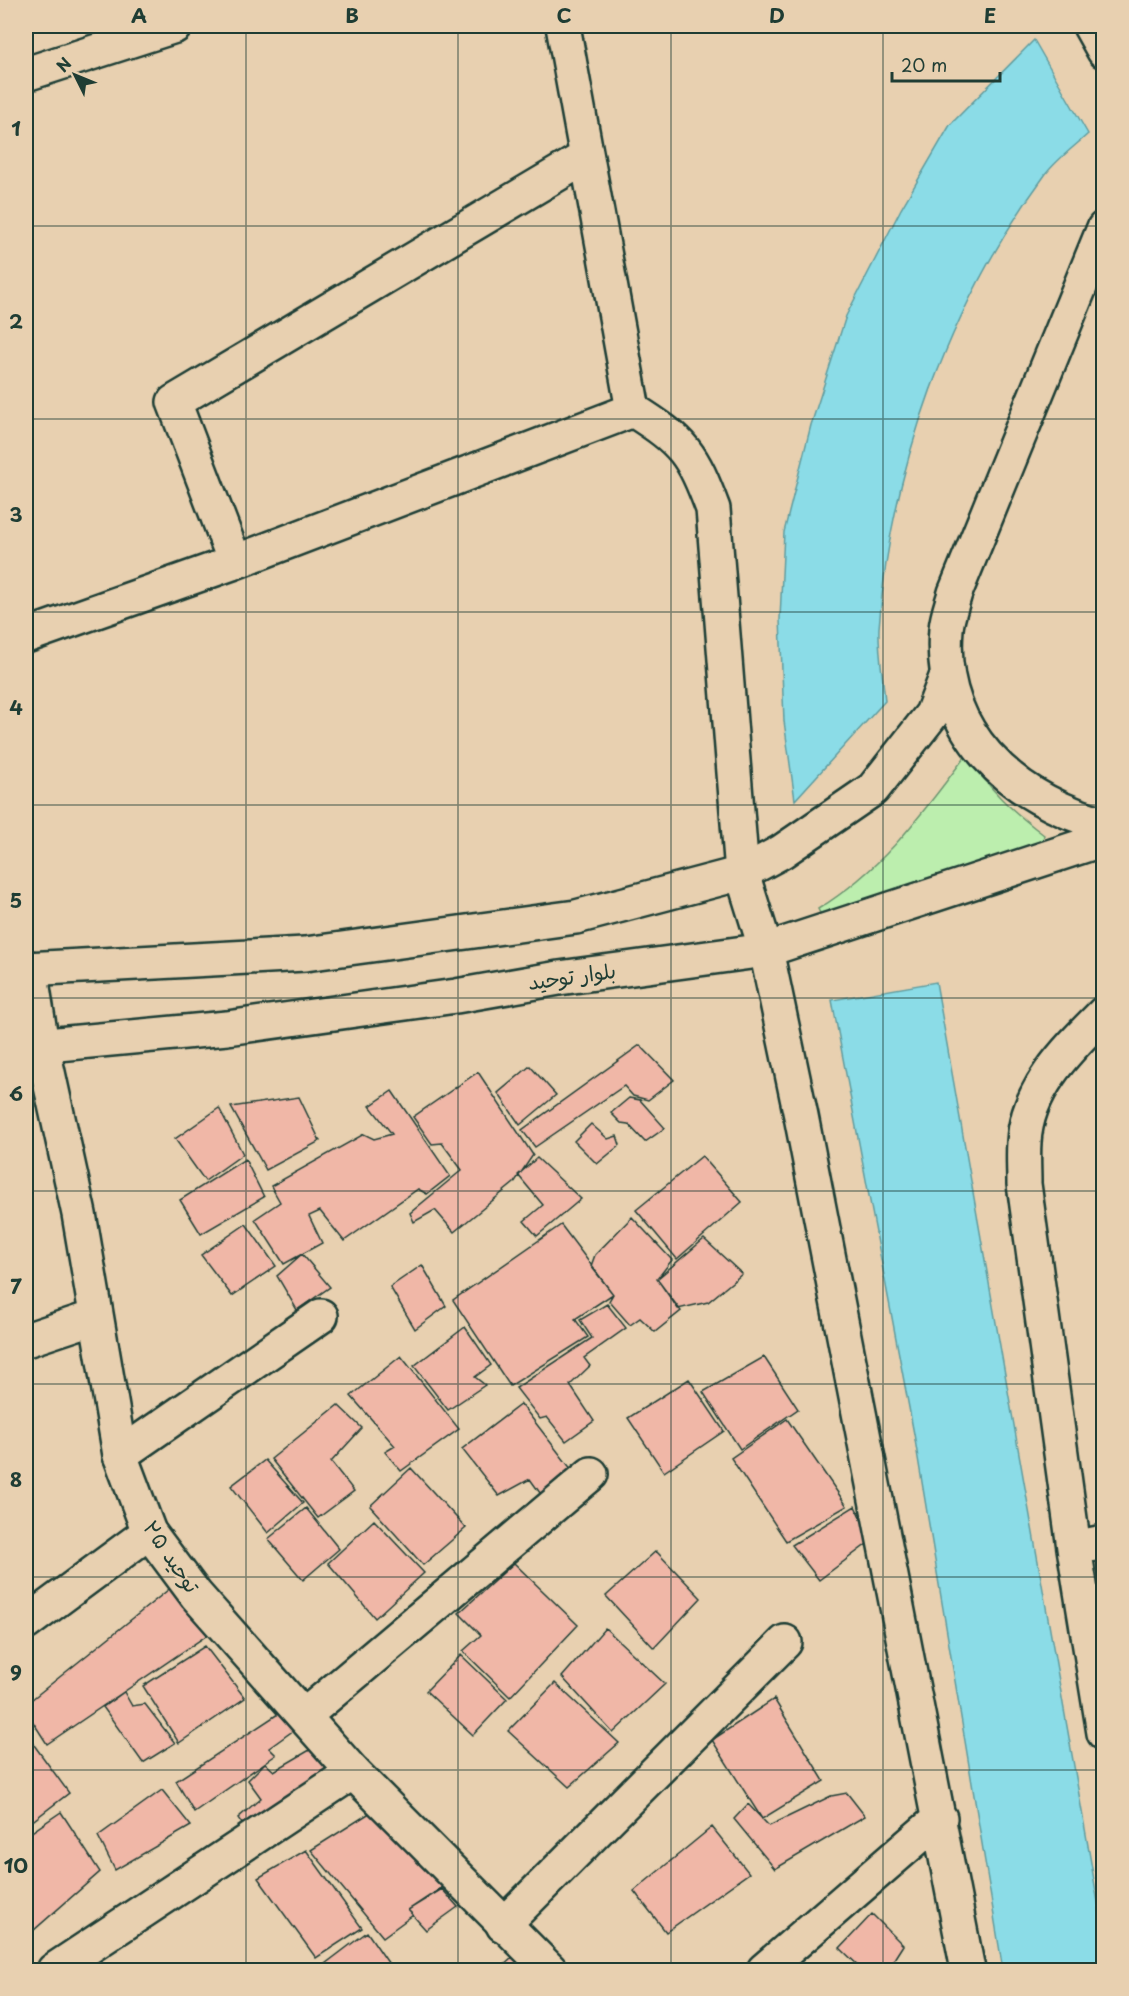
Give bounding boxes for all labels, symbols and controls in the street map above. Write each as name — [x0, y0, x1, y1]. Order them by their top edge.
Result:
text: A — [131, 0, 147, 30]
text: B — [345, 0, 359, 30]
text: C — [556, 0, 572, 30]
text: D — [769, 0, 785, 30]
text: E — [984, 0, 996, 30]
north arrow — [45, 45, 105, 105]
scale bar — [892, 45, 1000, 83]
text: N — [50, 51, 76, 77]
text: 20 m — [901, 51, 947, 78]
text: 1 — [11, 113, 21, 143]
text: 2 — [9, 306, 23, 336]
text: 3 — [9, 499, 23, 529]
text: 4 — [9, 692, 23, 722]
text: 5 — [10, 885, 22, 915]
street label: بلوار توحید — [526, 953, 618, 997]
text: 6 — [9, 1078, 23, 1108]
text: 7 — [10, 1271, 22, 1301]
text: 8 — [10, 1464, 22, 1494]
street label: توحید ۲۵ — [136, 1513, 209, 1600]
text: 9 — [10, 1657, 22, 1687]
text: 10 — [4, 1850, 28, 1880]

